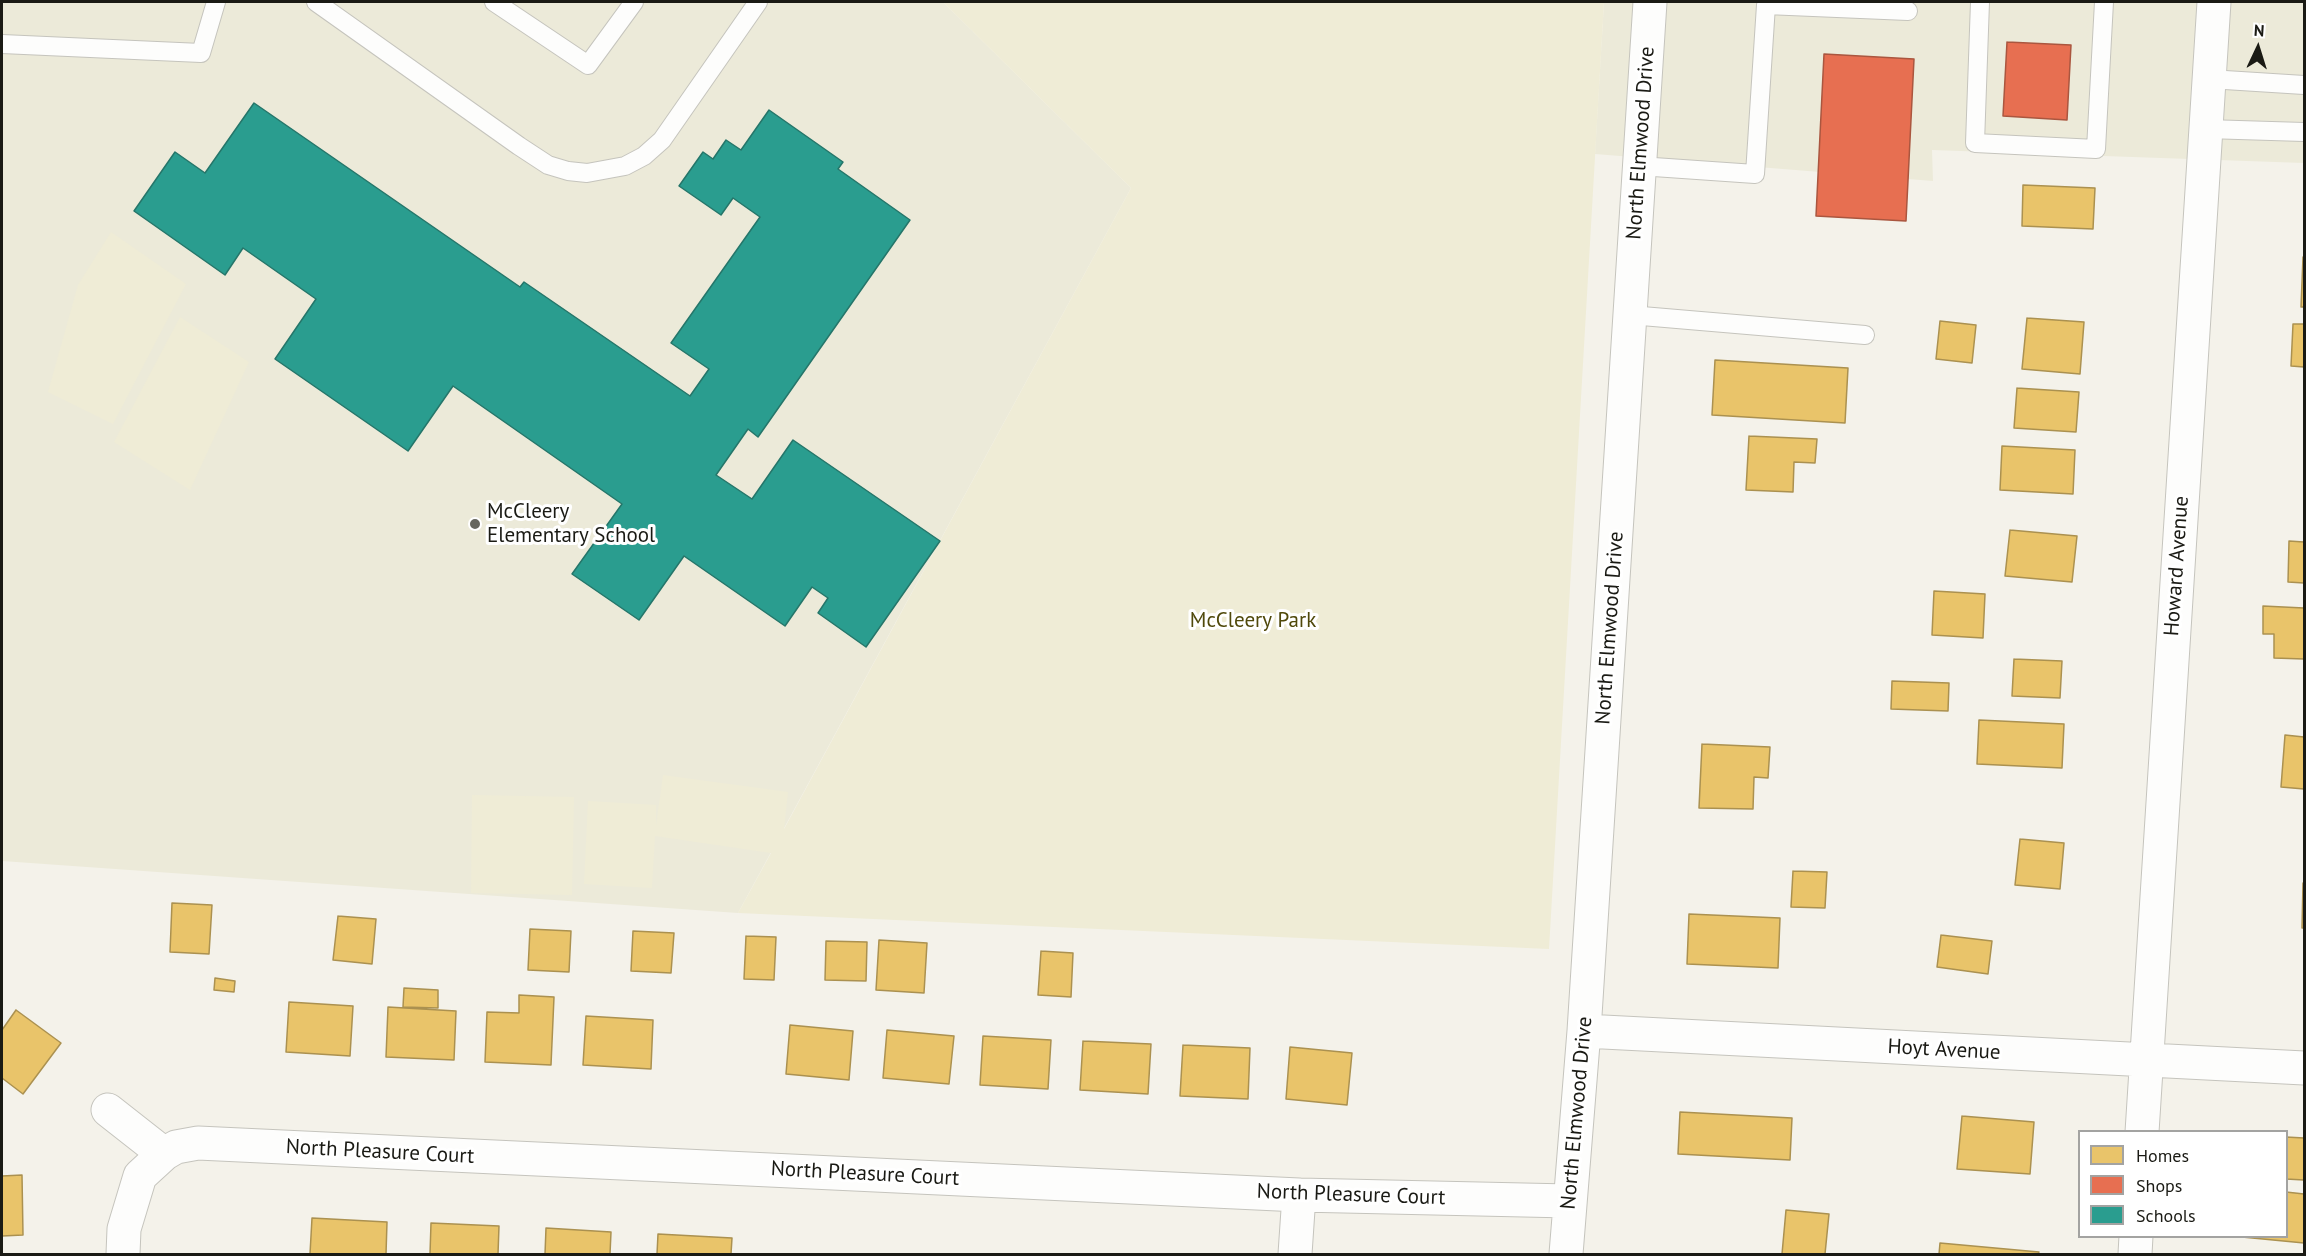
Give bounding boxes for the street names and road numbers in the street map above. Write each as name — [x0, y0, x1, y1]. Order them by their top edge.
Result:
street label: North Elmwood Drive — [1622, 46, 1660, 240]
street label: Howard Avenue — [2160, 495, 2194, 637]
street label: North Elmwood Drive — [1591, 531, 1629, 725]
street label: North Elmwood Drive — [1556, 1016, 1598, 1210]
street label: Hoyt Avenue — [1887, 1034, 2001, 1066]
street label: North Pleasure Court — [285, 1134, 475, 1170]
street label: North Pleasure Court — [770, 1156, 960, 1192]
street label: North Pleasure Court — [1256, 1179, 1446, 1211]

